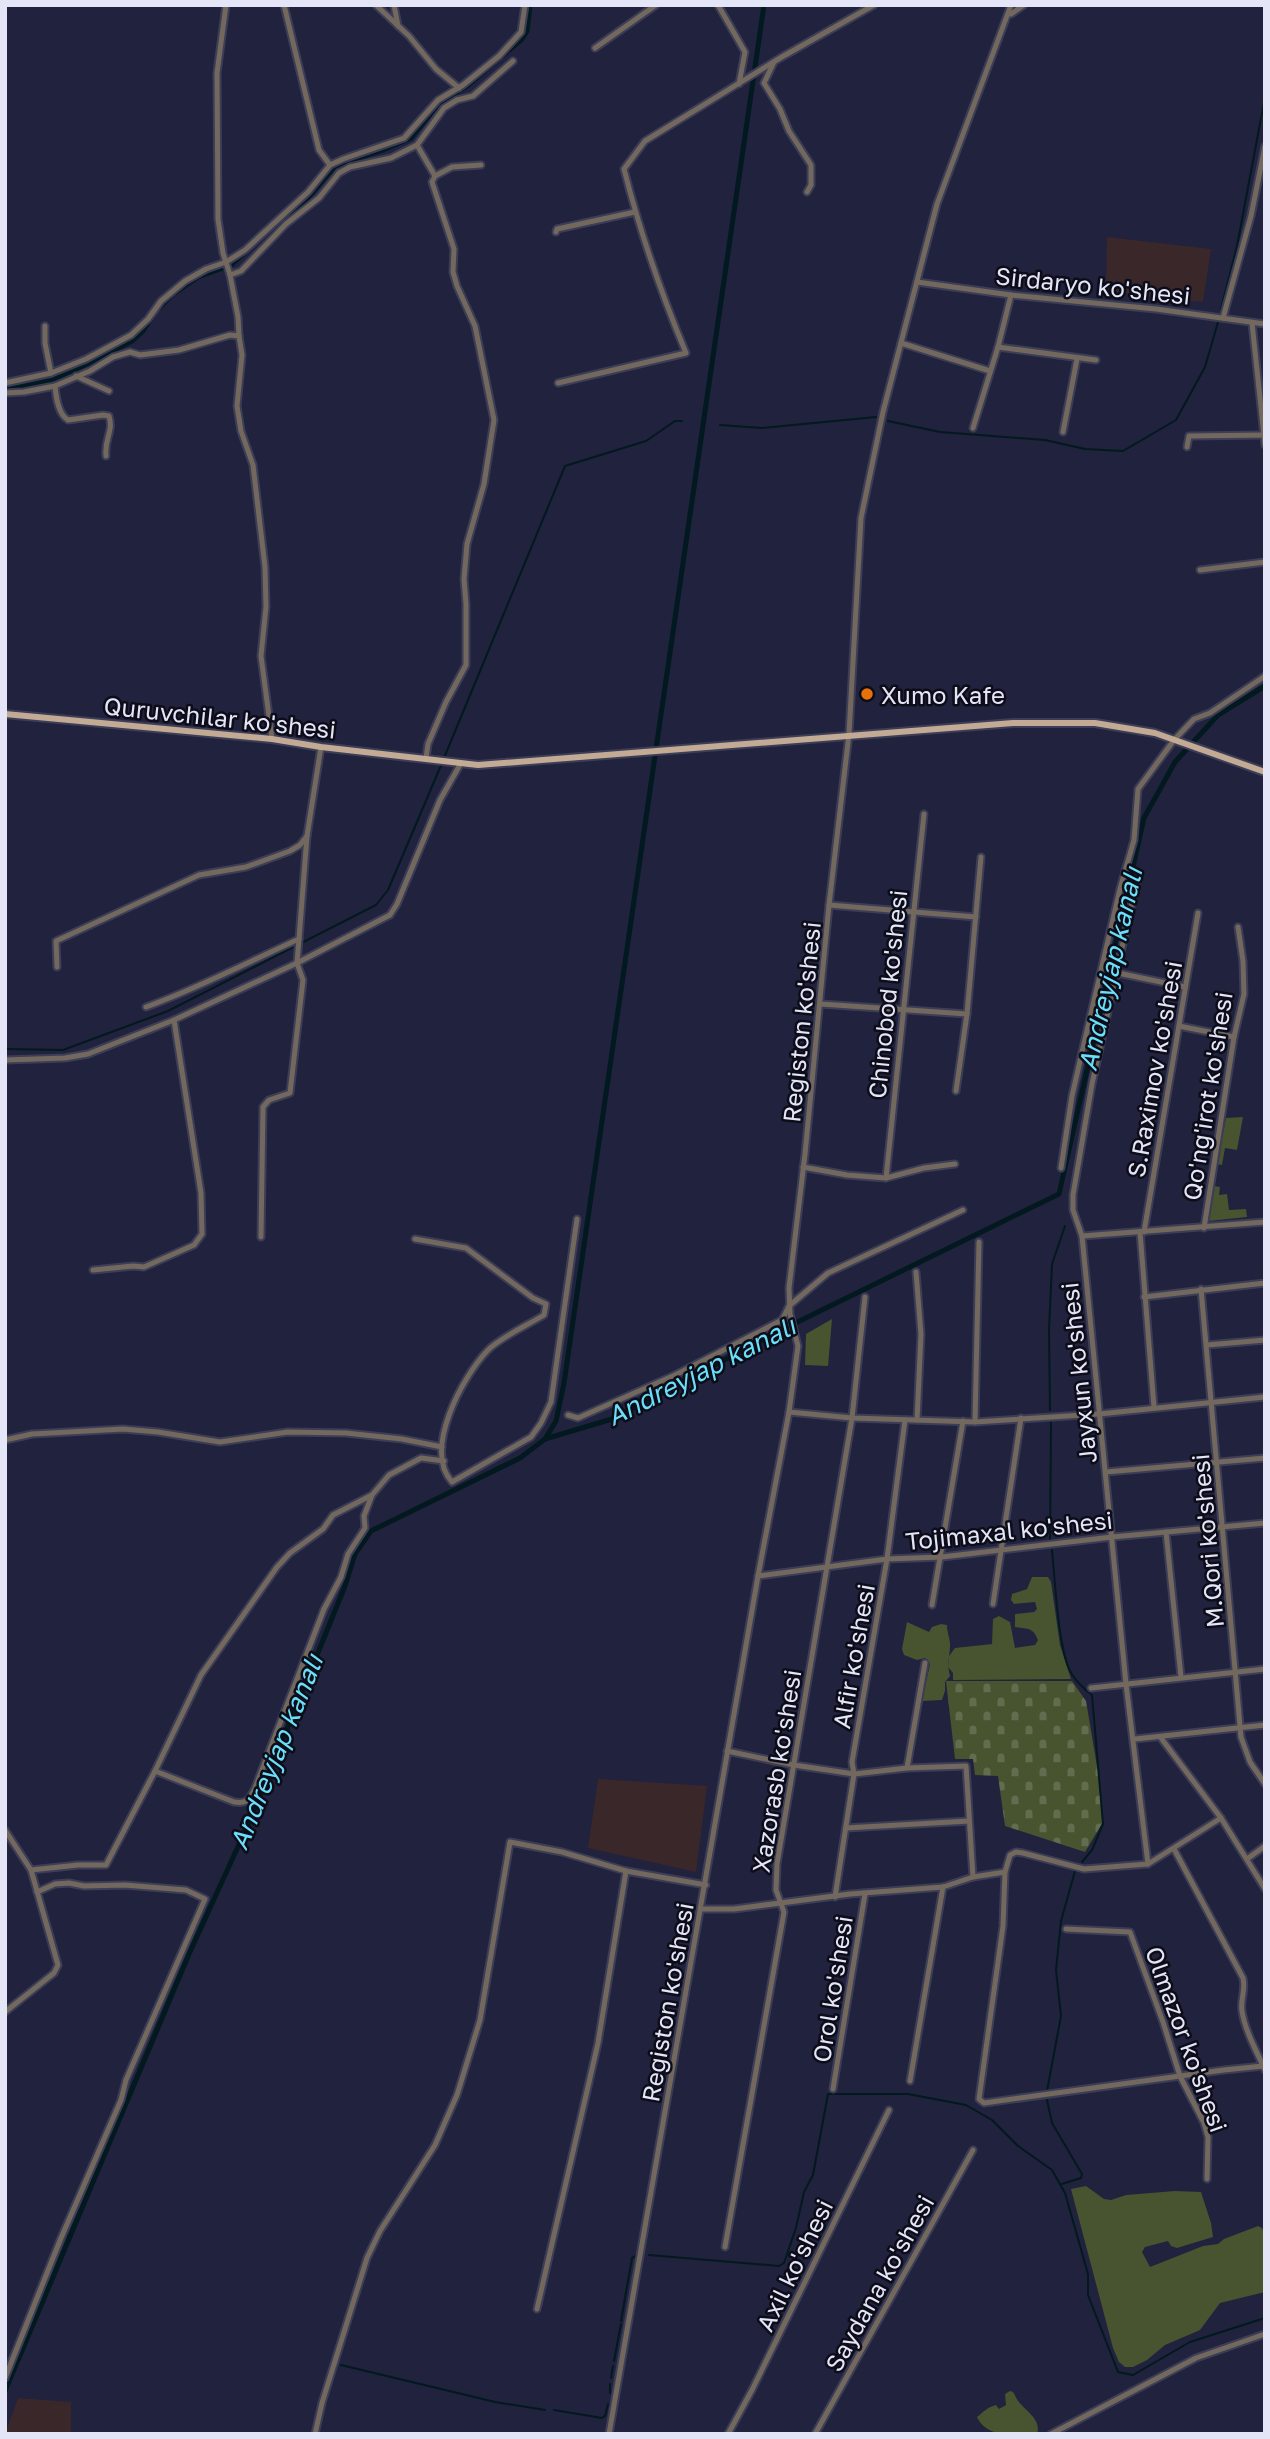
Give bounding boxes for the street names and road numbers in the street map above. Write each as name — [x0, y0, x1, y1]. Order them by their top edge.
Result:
street label: Sirdaryo ko'shesi — [994, 260, 1192, 310]
street label: Quruvchilar ko'shesi — [103, 690, 337, 744]
street label: Chinobod ko'shesi — [862, 888, 912, 1100]
street label: Registon ko'shesi — [776, 920, 826, 1124]
street label: S.Raximov ko'shesi — [1121, 959, 1187, 1179]
street label: Qo'ng'irot ko'shesi — [1176, 990, 1238, 1202]
street label: Jayxun ko'shesi — [1054, 1281, 1102, 1465]
street label: M.Qori ko'shesi — [1185, 1453, 1229, 1629]
street label: Tojimaxal ko'shesi — [904, 1505, 1114, 1555]
street label: Alfir ko'shesi — [826, 1581, 880, 1731]
street label: Xazorasb ko'shesi — [746, 1667, 806, 1875]
street label: Registon ko'shesi — [635, 1900, 699, 2104]
street label: Orol ko'shesi — [806, 1914, 858, 2064]
street label: Olmazor ko'shesi — [1140, 1942, 1234, 2136]
street label: Saydana ko'shesi — [819, 2190, 939, 2376]
street label: Axil ko'shesi — [750, 2194, 838, 2336]

